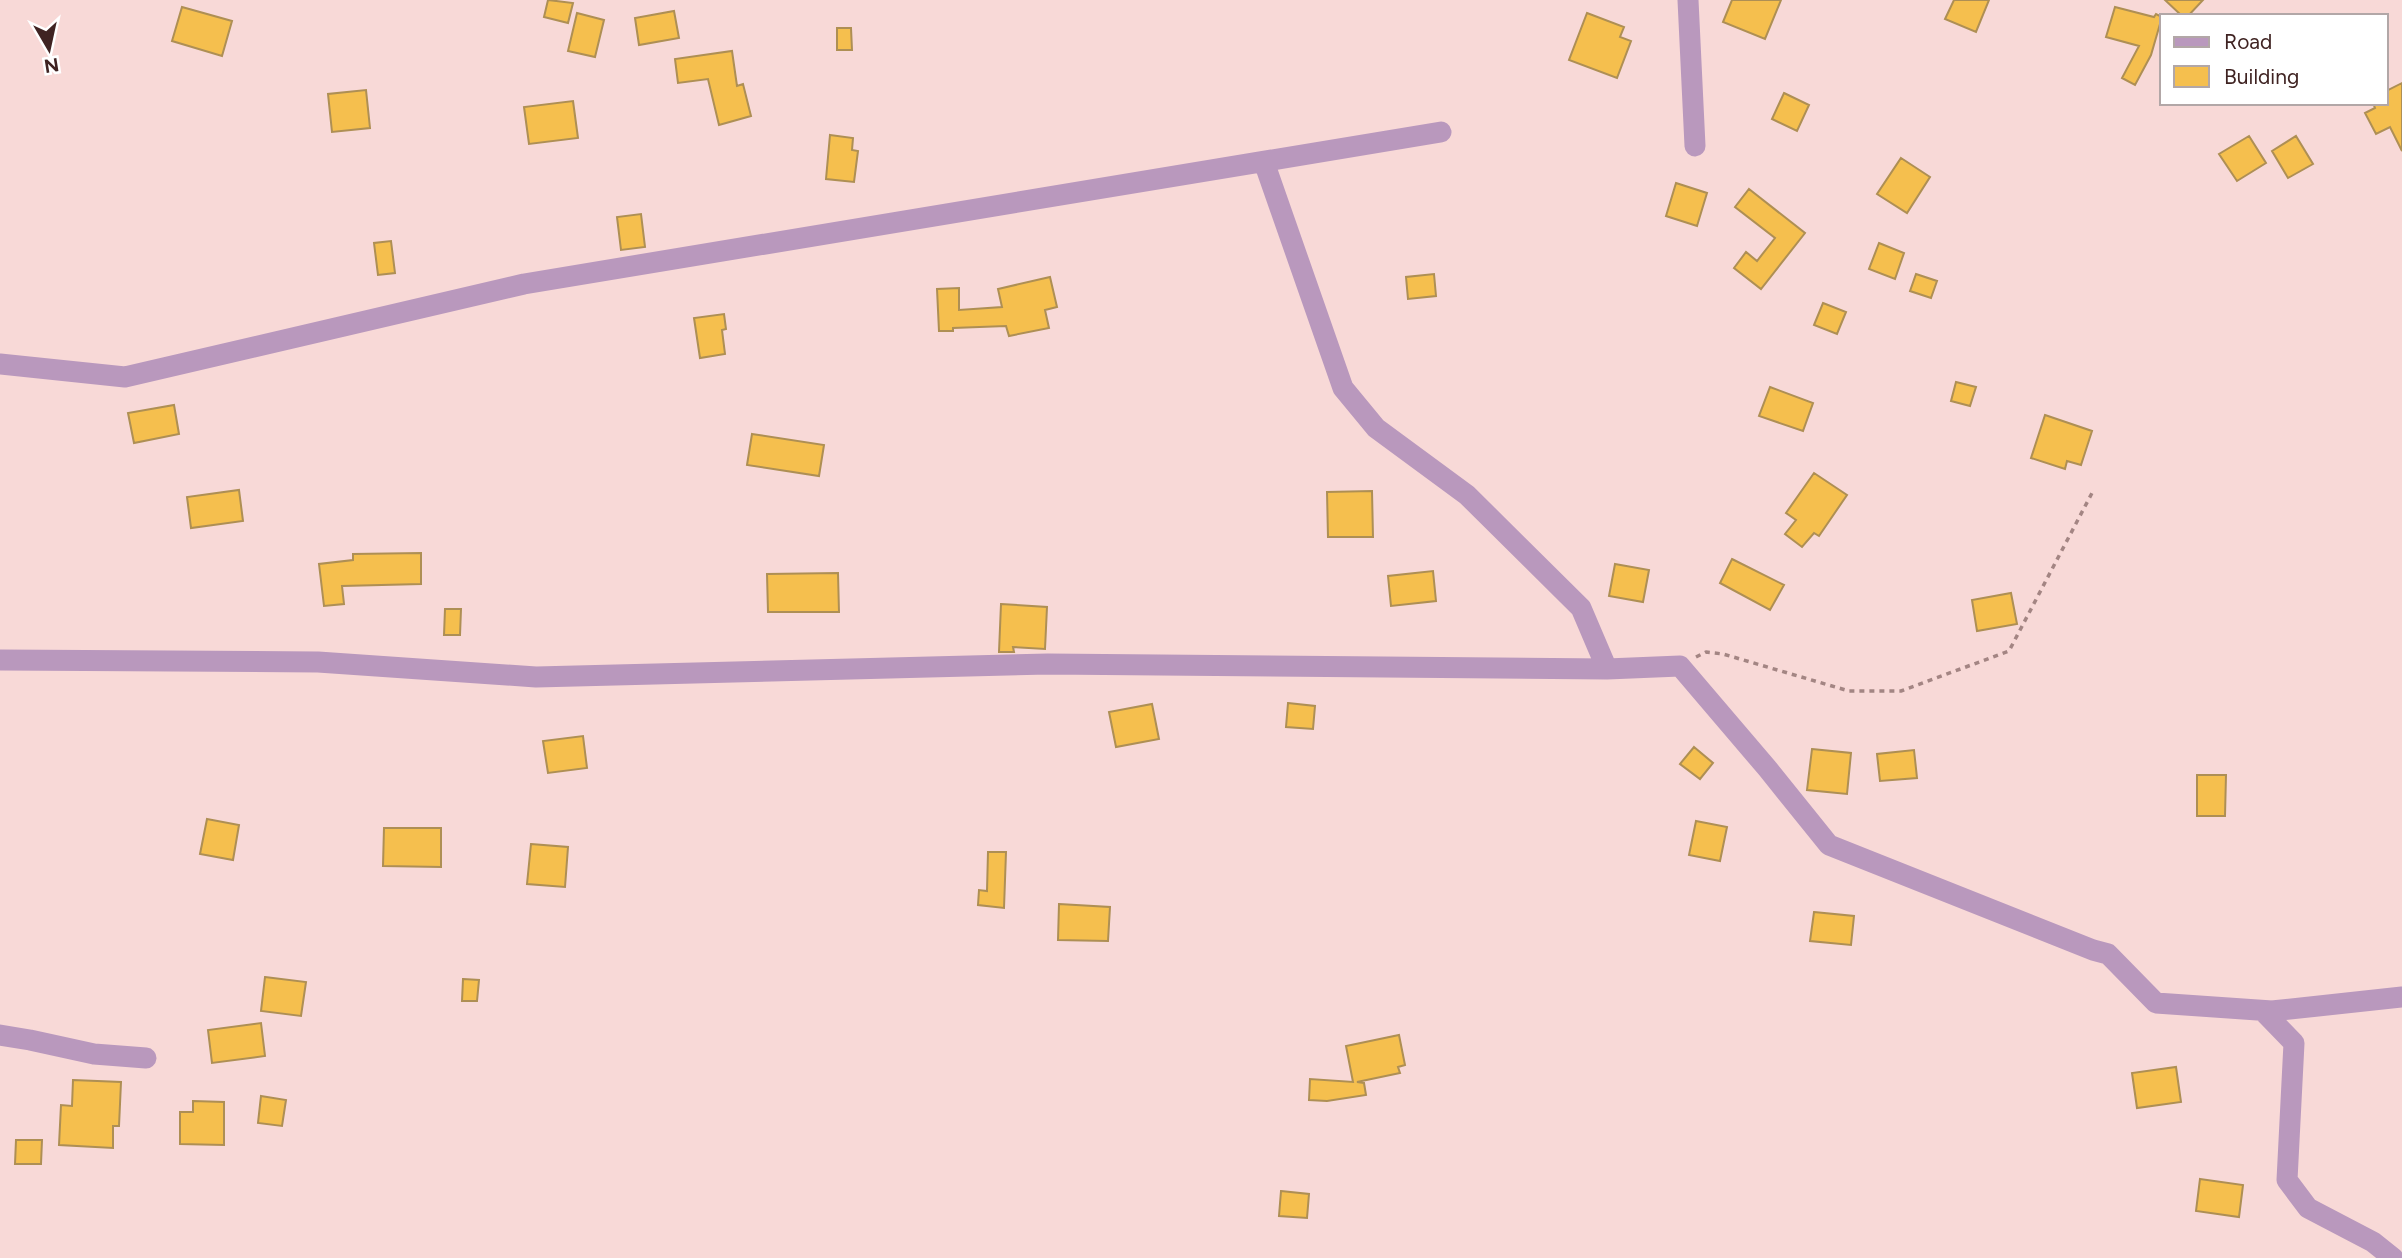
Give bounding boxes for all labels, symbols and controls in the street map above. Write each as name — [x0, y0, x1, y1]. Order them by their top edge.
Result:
north arrow — [14, 14, 84, 84]
legend — [2160, 14, 2388, 105]
text: Road — [2224, 29, 2272, 54]
text: N — [43, 53, 61, 78]
text: Building — [2224, 64, 2299, 89]

